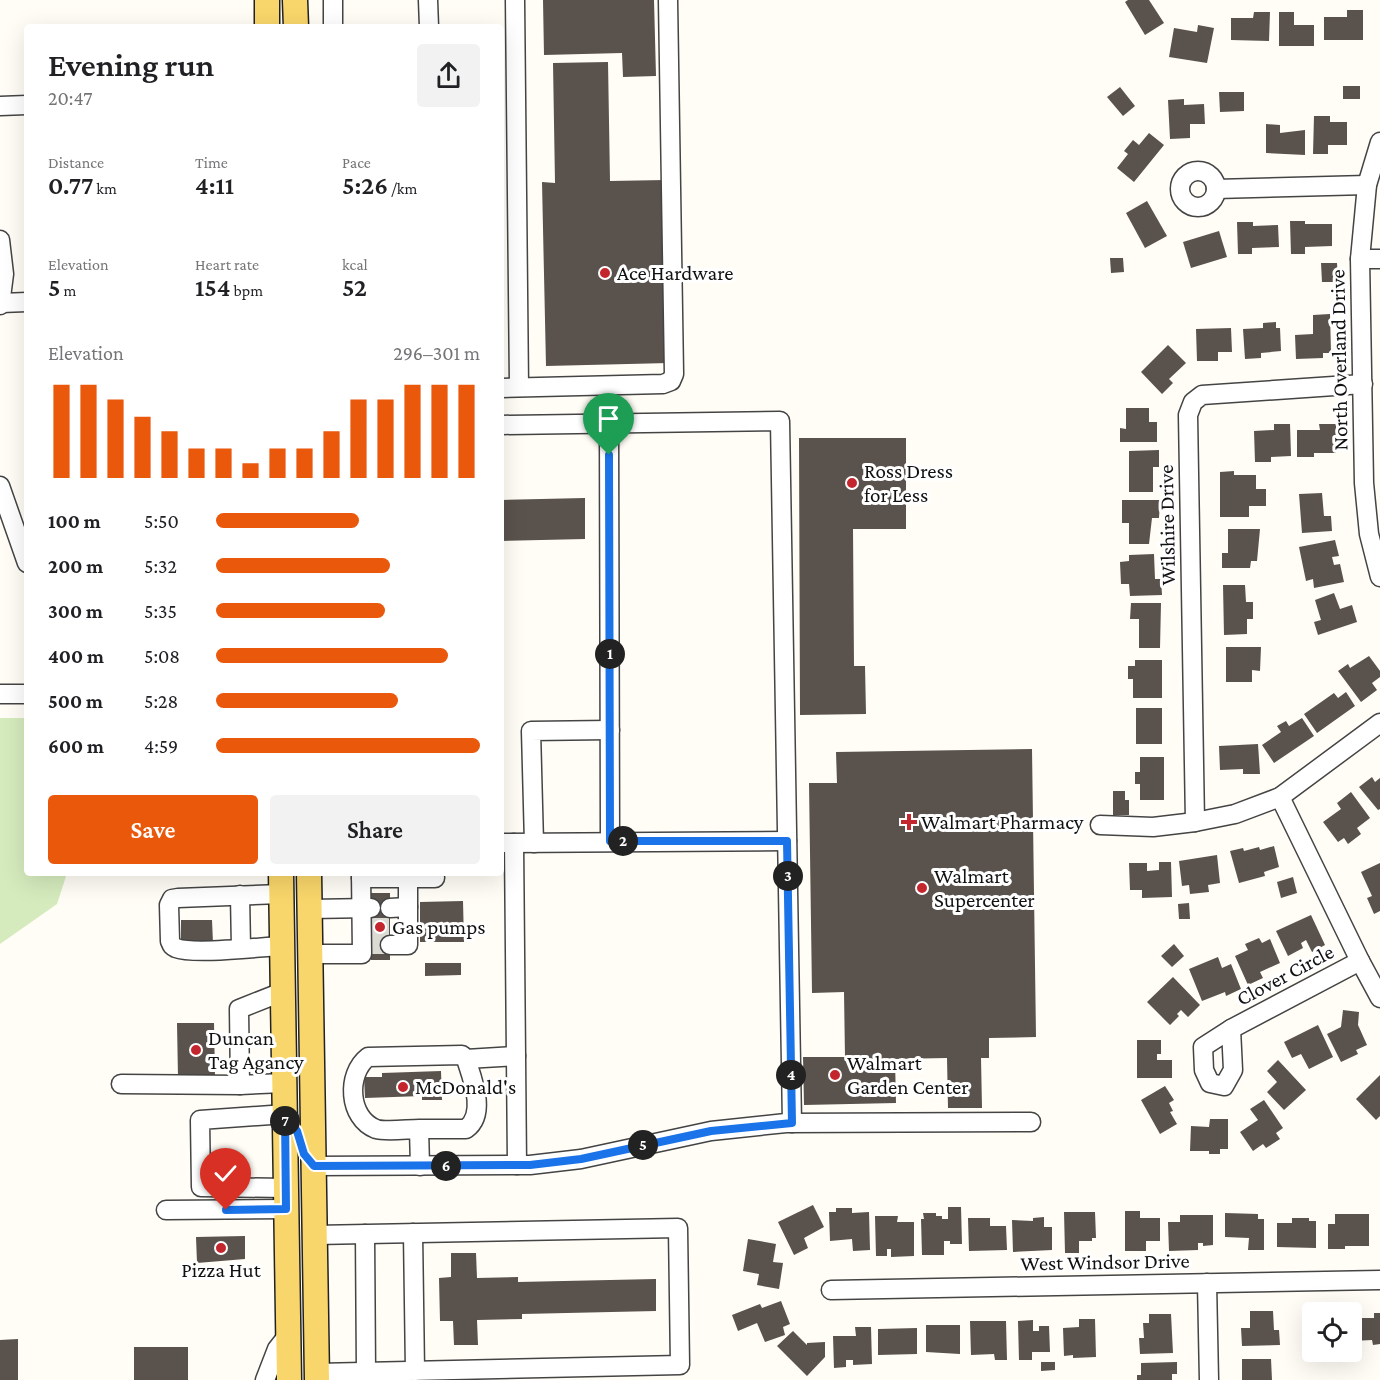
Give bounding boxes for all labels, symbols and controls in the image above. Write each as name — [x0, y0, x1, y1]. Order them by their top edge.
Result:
button: share — [417, 44, 480, 107]
text: Evening run — [48, 46, 214, 83]
text: 20:47 — [48, 87, 92, 109]
text: Distance — [48, 154, 104, 171]
text: Time — [195, 154, 228, 171]
text: Pace — [342, 154, 371, 171]
text: 0.77 — [48, 171, 93, 200]
text: 4:11 — [195, 171, 234, 200]
text: 5:26 — [342, 171, 388, 200]
text: km — [93, 180, 117, 197]
text: /km — [388, 180, 417, 197]
text: Elevation — [48, 256, 109, 273]
text: Heart rate — [195, 256, 259, 273]
text: kcal — [342, 256, 368, 273]
place label: Ace Hardware — [617, 261, 734, 285]
marker: Ace Hardware — [598, 266, 612, 280]
street label: North Overland Drive — [1325, 269, 1353, 451]
text: 5 — [48, 273, 61, 302]
text: 154 — [195, 273, 231, 302]
text: 52 — [342, 273, 367, 302]
text: m — [61, 282, 76, 299]
text: bpm — [231, 282, 263, 299]
text: Elevation — [48, 342, 124, 364]
text: 296–301 m — [393, 342, 480, 364]
pin — [583, 393, 634, 455]
icon: arrive — [592, 402, 625, 435]
place label: Ross Dress for Less — [864, 459, 953, 507]
street label: Wilshire Drive — [1154, 464, 1180, 586]
marker: Ross Dress for Less — [845, 476, 859, 490]
text: 100 m — [48, 510, 101, 532]
text: 5:50 — [144, 510, 179, 532]
text: 200 m — [48, 555, 103, 577]
text: 5:32 — [144, 555, 177, 577]
text: 300 m — [48, 600, 103, 622]
text: 5:35 — [144, 600, 177, 622]
pin: 1 — [595, 639, 625, 669]
text: 400 m — [48, 645, 104, 667]
text: 5:08 — [144, 645, 180, 667]
text: 1 — [607, 645, 613, 662]
text: 500 m — [48, 690, 103, 712]
text: 5:28 — [144, 690, 178, 712]
text: 600 m — [48, 735, 104, 757]
text: 4:59 — [144, 735, 178, 757]
button: Save — [48, 795, 258, 864]
button: Share — [270, 795, 480, 864]
place label: Walmart Pharmacy — [921, 810, 1084, 834]
marker: Walmart Pharmacy — [902, 815, 916, 829]
pin: 2 — [608, 826, 638, 856]
text: 2 — [619, 832, 627, 849]
pin: 3 — [773, 861, 803, 891]
place label: Walmart Supercenter — [934, 864, 1035, 912]
text: 3 — [784, 867, 792, 884]
marker: Walmart Supercenter — [915, 881, 929, 895]
place label: Gas pumps — [392, 915, 485, 939]
marker: Gas pumps — [373, 920, 387, 934]
street label: Clover Circle — [1232, 939, 1338, 1011]
place label: Duncan Tag Agancy — [208, 1026, 304, 1074]
marker: Duncan Tag Agancy — [189, 1043, 203, 1057]
place label: Walmart Garden Center — [847, 1051, 969, 1099]
pin: 4 — [776, 1060, 806, 1090]
text: 4 — [787, 1066, 795, 1083]
marker: Walmart Garden Center — [828, 1068, 842, 1082]
place label: McDonald's — [415, 1075, 516, 1099]
marker: McDonald's — [396, 1080, 410, 1094]
pin: 7 — [270, 1106, 300, 1136]
text: 7 — [281, 1112, 289, 1129]
pin: 5 — [628, 1130, 658, 1160]
text: 5 — [639, 1136, 647, 1153]
pin — [200, 1148, 251, 1210]
pin: 6 — [431, 1151, 461, 1181]
icon: check — [209, 1157, 242, 1190]
text: 6 — [442, 1157, 450, 1174]
marker: Pizza Hut — [214, 1241, 228, 1255]
street label: West Windsor Drive — [1020, 1249, 1190, 1275]
place label: Pizza Hut — [181, 1258, 262, 1282]
map controls — [1302, 1302, 1362, 1362]
button: locate — [1302, 1302, 1362, 1362]

